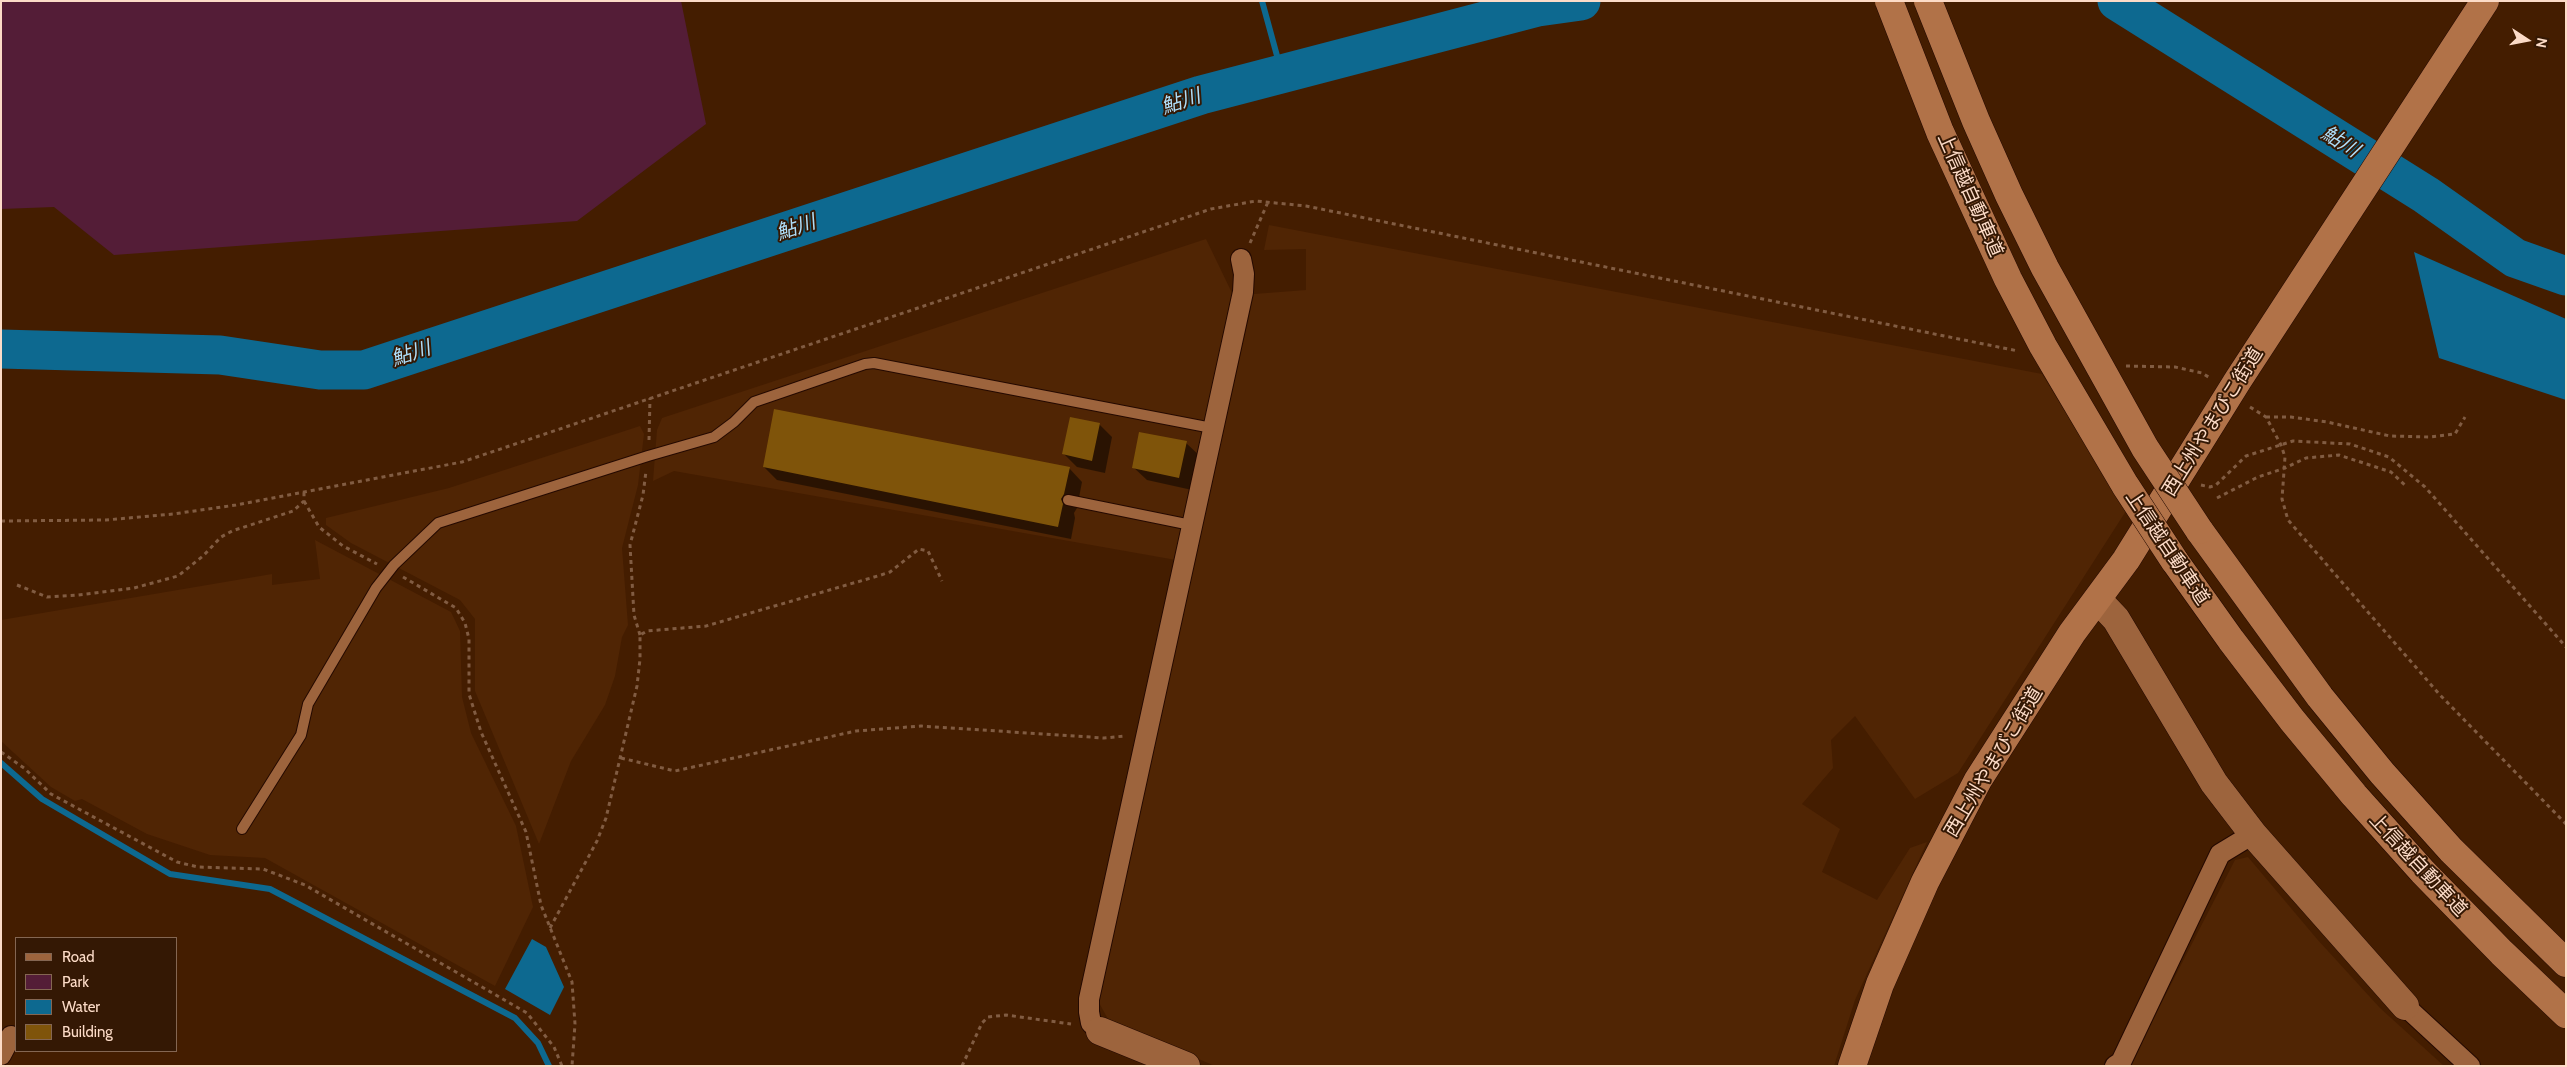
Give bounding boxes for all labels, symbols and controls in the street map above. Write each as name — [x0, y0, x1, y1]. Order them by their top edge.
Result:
north arrow — [2502, 15, 2552, 65]
text: N — [2532, 36, 2552, 49]
water label: 鮎川 — [1158, 84, 1204, 120]
water label: 鮎川 — [2317, 121, 2363, 163]
street label: 上信越自動車道 — [1933, 130, 2007, 260]
water label: 鮎川 — [773, 210, 819, 246]
water label: 鮎川 — [388, 336, 434, 372]
street label: 西上州やまびこ街道 — [2158, 343, 2268, 501]
street label: 上信越自動車道 — [2120, 486, 2214, 610]
street label: 西上州やまびこ街道 — [1940, 683, 2048, 841]
street label: 上信越自動車道 — [2364, 809, 2472, 921]
legend — [15, 937, 178, 1052]
text: Road — [62, 948, 95, 966]
text: Park — [62, 973, 89, 991]
text: Water — [62, 998, 100, 1016]
text: Building — [62, 1023, 113, 1041]

